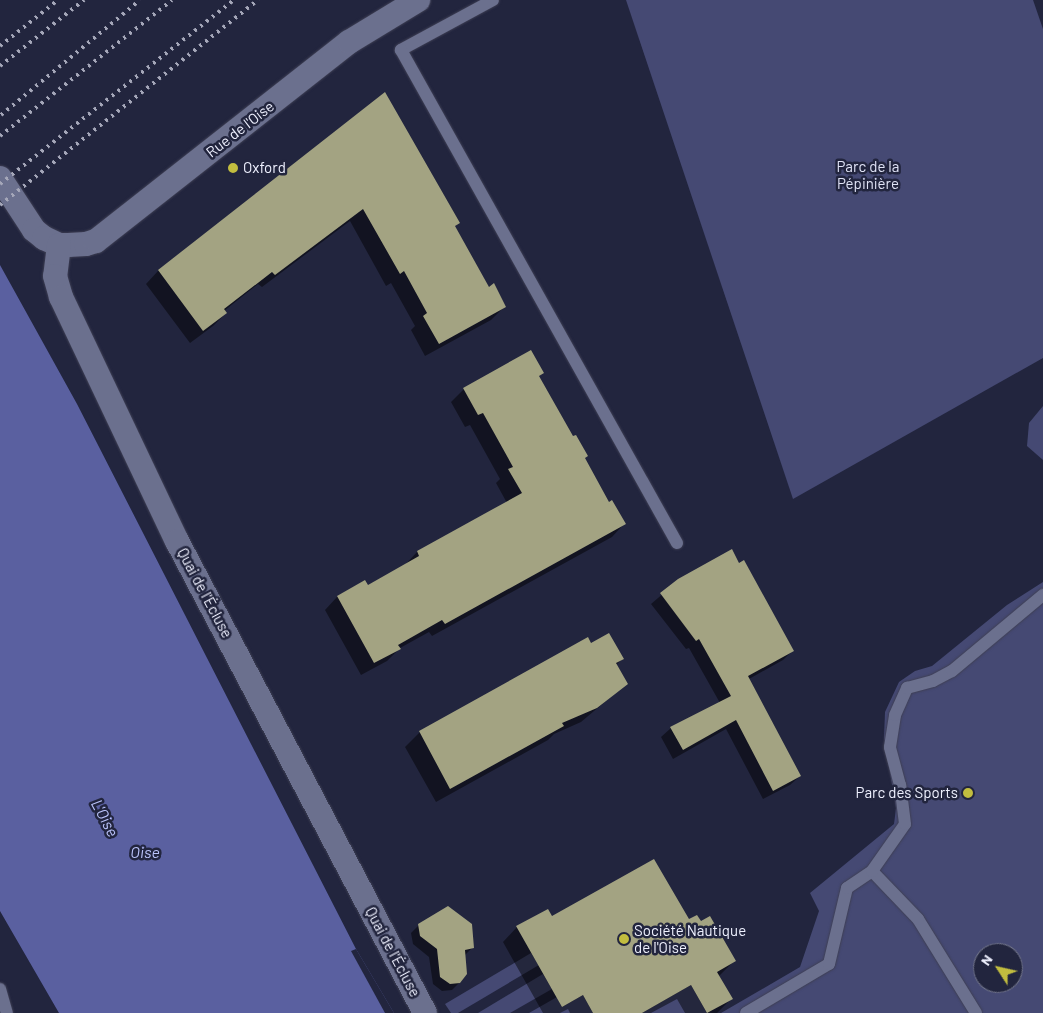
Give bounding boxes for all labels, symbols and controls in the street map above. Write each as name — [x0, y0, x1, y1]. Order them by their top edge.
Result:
street label: Rue de l'Oise — [202, 97, 278, 161]
park label: Parc de la Pépinière — [837, 157, 899, 192]
place label: Oxford — [243, 159, 286, 177]
marker: Oxford — [227, 162, 239, 174]
street label: Quai de l'Écluse — [174, 545, 236, 641]
place label: Parc des Sports — [856, 784, 958, 802]
marker: Parc des Sports — [962, 787, 974, 799]
water label: L'Oise — [87, 796, 123, 840]
water label: Oise — [130, 842, 160, 862]
street label: Quai de l'Écluse — [362, 904, 424, 1000]
place label: Société Nautique de l'Oise — [634, 921, 746, 956]
marker: Société Nautique de l'Oise — [618, 933, 630, 945]
north arrow — [973, 943, 1023, 993]
text: N — [976, 951, 996, 968]

